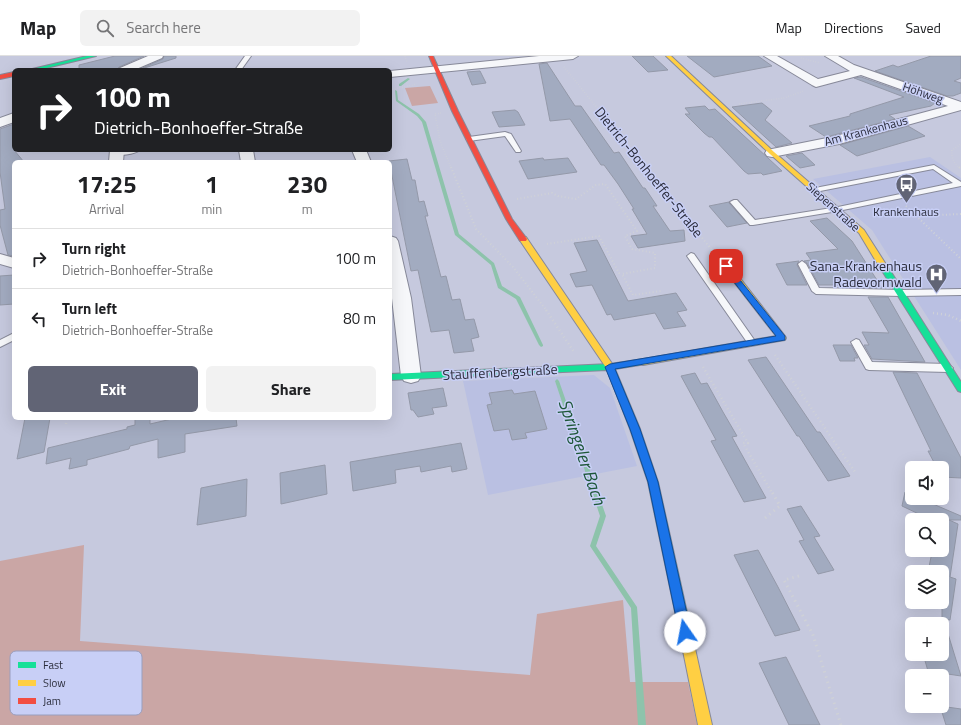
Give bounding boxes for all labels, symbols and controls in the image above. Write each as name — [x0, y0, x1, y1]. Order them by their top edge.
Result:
search box — [80, 10, 360, 46]
text: Map — [20, 13, 56, 42]
text: Search here — [126, 16, 201, 39]
icon: search — [94, 17, 116, 39]
text: Map — [776, 17, 802, 38]
text: Directions — [824, 17, 883, 38]
text: Saved — [905, 17, 941, 38]
text: 100 m — [94, 75, 171, 118]
street label: Höhweg — [900, 77, 946, 108]
icon: right — [28, 84, 80, 136]
street label: Dietrich-Bonhoeffer-Straße — [590, 102, 709, 242]
street label: Am Krankenhaus — [822, 110, 910, 151]
text: Dietrich-Bonhoeffer-Straße — [94, 114, 303, 141]
text: 17:25 — [77, 166, 137, 202]
text: 1 — [205, 166, 219, 202]
text: 230 — [287, 166, 327, 202]
bus stop icon: Krankenhaus — [893, 172, 919, 205]
street label: Siepenstraße — [802, 177, 865, 236]
text: Arrival — [89, 199, 124, 219]
text: min — [201, 199, 222, 219]
text: m — [302, 199, 313, 219]
place label: Krankenhaus — [873, 202, 939, 221]
text: Turn right — [62, 237, 126, 260]
text: 100 m — [335, 247, 376, 270]
icon: right — [28, 248, 50, 270]
pin — [709, 249, 743, 283]
icon: arrive — [715, 255, 737, 277]
place label: Sana-Krankenhaus Radevormwald — [810, 255, 922, 292]
text: Dietrich-Bonhoeffer-Straße — [62, 260, 213, 280]
hospital icon: Sana-Krankenhaus Radevormwald — [924, 261, 950, 294]
text: Turn left — [62, 297, 117, 320]
text: 80 m — [343, 307, 376, 330]
icon: left — [28, 308, 50, 330]
text: Dietrich-Bonhoeffer-Straße — [62, 320, 213, 340]
street label: Stauffenbergstraße — [442, 358, 558, 385]
button: Exit — [28, 366, 198, 412]
button: Share — [206, 366, 376, 412]
water label: Springeler Bach — [552, 395, 614, 509]
map controls — [905, 461, 949, 713]
button: sound — [905, 461, 949, 505]
button: search — [905, 513, 949, 557]
button: layers — [905, 565, 949, 609]
position arrow — [664, 611, 706, 653]
button: + — [905, 617, 949, 661]
legend — [10, 651, 142, 715]
text: Fast — [43, 657, 63, 673]
button: − — [905, 669, 949, 713]
text: Slow — [43, 675, 66, 691]
text: Jam — [43, 693, 61, 709]

